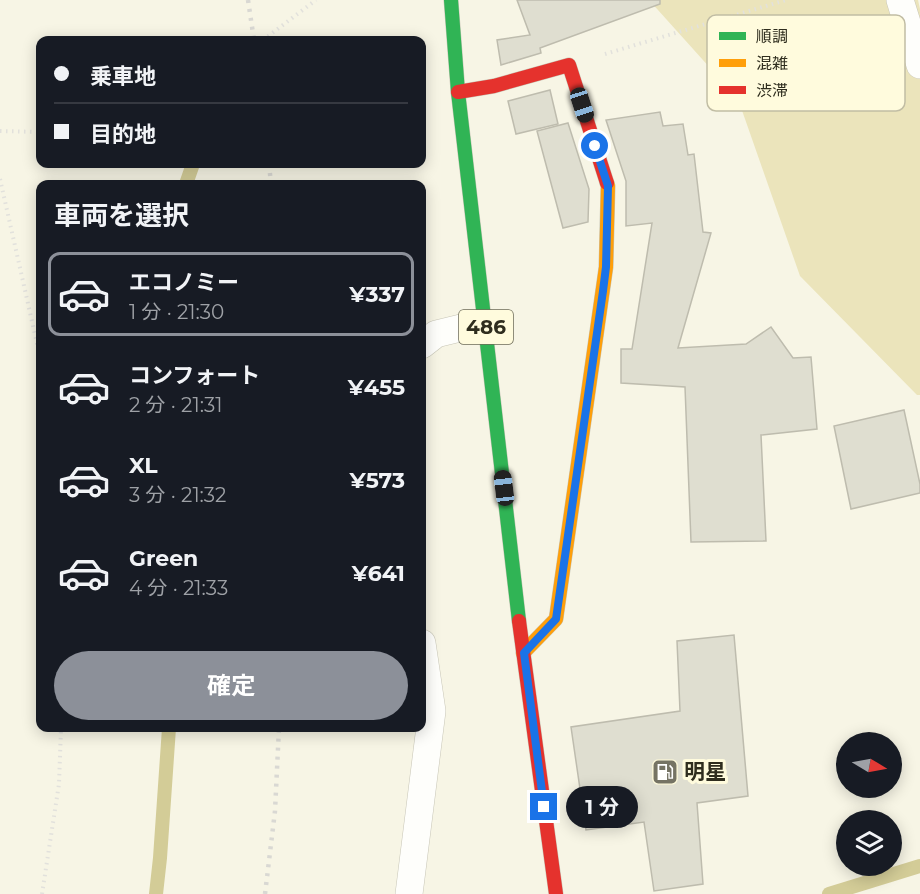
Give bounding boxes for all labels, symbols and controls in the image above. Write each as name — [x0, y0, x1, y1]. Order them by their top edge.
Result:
legend — [707, 15, 905, 111]
text: 順調 — [756, 27, 788, 46]
text: 混雑 — [756, 54, 788, 73]
text: 乗車地 — [90, 63, 156, 90]
text: 渋滞 — [756, 81, 788, 100]
car — [568, 85, 596, 125]
text: 目的地 — [90, 121, 156, 148]
route start — [581, 132, 608, 159]
text: 車両を選択 — [54, 199, 189, 232]
icon: car — [57, 267, 111, 321]
text: エコノミー — [129, 269, 239, 296]
text: ¥337 — [349, 281, 405, 308]
text: 1 分 · 21:30 — [129, 300, 224, 324]
road number: 486 — [459, 310, 513, 344]
icon: car — [57, 360, 111, 414]
text: コンフォート — [129, 362, 260, 389]
text: ¥455 — [348, 374, 405, 401]
text: 2 分 · 21:31 — [129, 393, 222, 417]
text: XL — [129, 452, 158, 479]
icon: car — [57, 453, 111, 507]
text: ¥573 — [349, 467, 405, 494]
car — [493, 469, 515, 507]
text: 3 分 · 21:32 — [129, 483, 226, 507]
text: Green — [129, 545, 198, 572]
icon: car — [57, 546, 111, 600]
text: ¥641 — [352, 560, 405, 587]
text: 4 分 · 21:33 — [129, 576, 228, 600]
button: 確定 — [54, 651, 408, 720]
north arrow — [836, 732, 902, 798]
map controls — [836, 732, 902, 876]
fuel station icon: 明星 — [650, 757, 680, 787]
place label: 明星 — [684, 759, 726, 784]
callout: 1 分 — [565, 786, 637, 828]
route end — [530, 793, 557, 820]
text: 1 分 — [585, 795, 619, 819]
button: layers — [836, 810, 902, 876]

